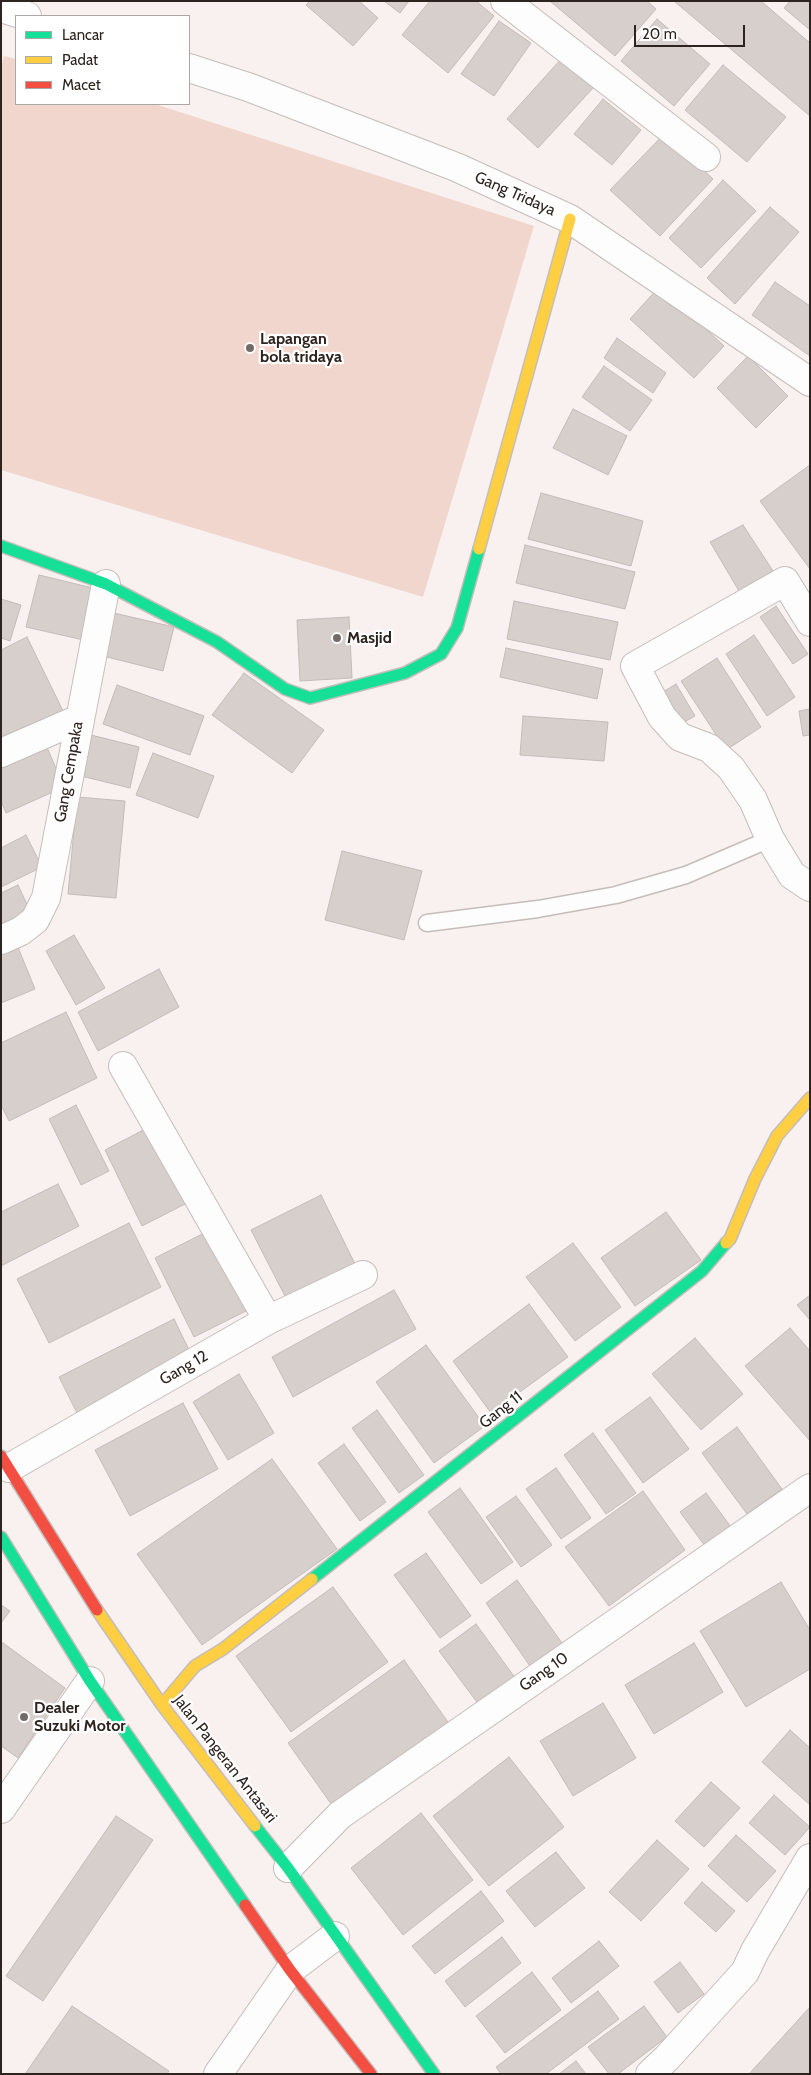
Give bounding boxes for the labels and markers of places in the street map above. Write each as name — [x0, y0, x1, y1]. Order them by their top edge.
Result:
place label: Lapangan bola tridaya — [260, 329, 342, 367]
marker: Lapangan bola tridaya — [244, 342, 256, 354]
place label: Masjid — [347, 628, 392, 648]
marker: Masjid — [331, 632, 343, 644]
place label: Dealer Suzuki Motor — [34, 1698, 126, 1736]
marker: Dealer Suzuki Motor — [18, 1711, 30, 1723]

